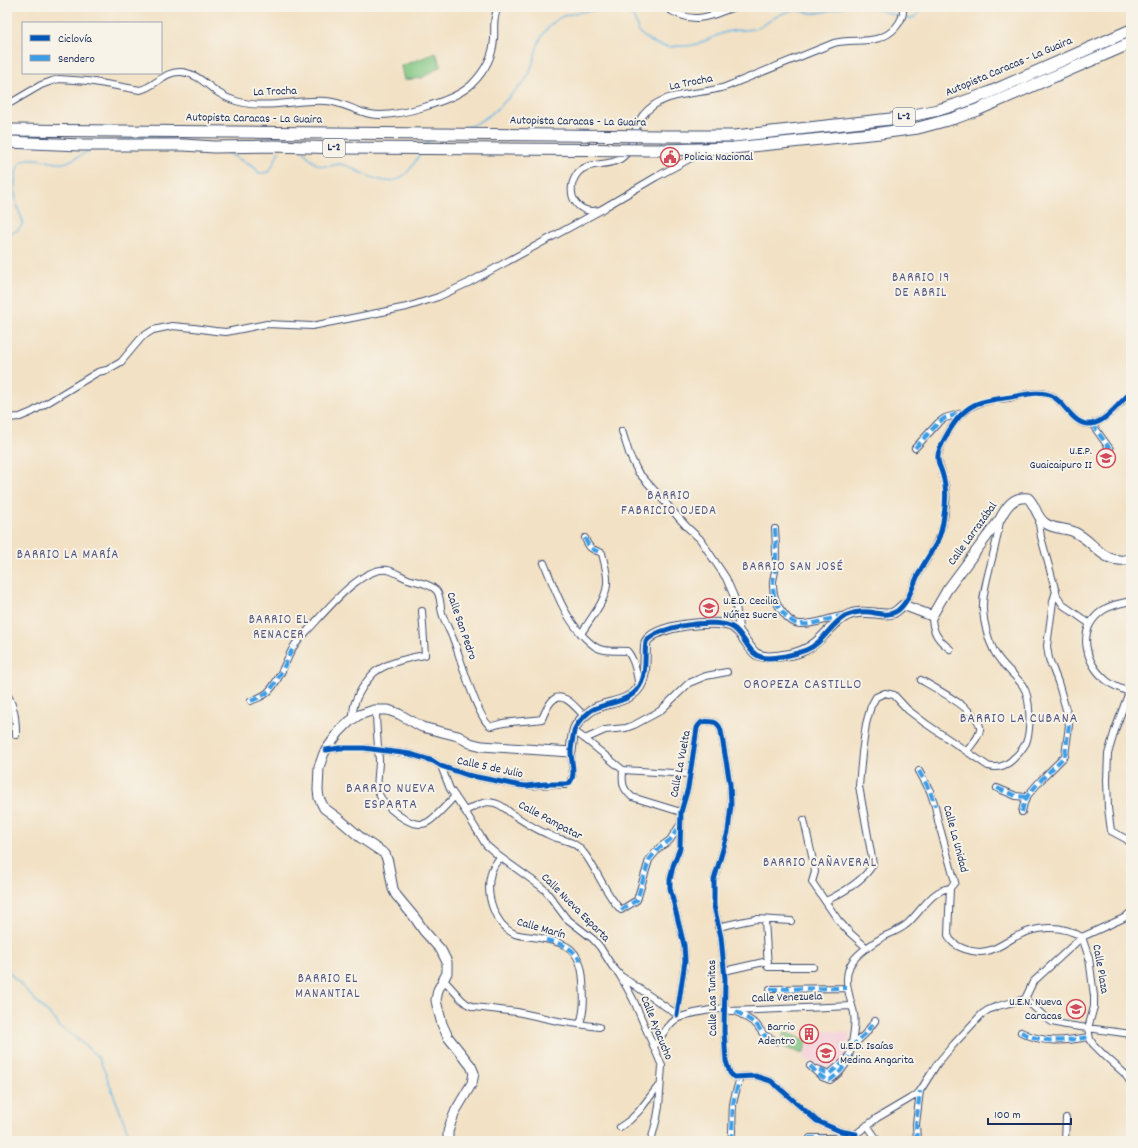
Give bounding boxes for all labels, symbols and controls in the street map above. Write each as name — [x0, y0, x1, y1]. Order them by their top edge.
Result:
legend — [22, 22, 162, 74]
text: Ciclovía — [58, 31, 92, 48]
street label: Autopista Caracas - La Guaira — [943, 32, 1075, 101]
text: Sendero — [58, 51, 95, 68]
street label: La Trocha — [668, 70, 714, 96]
street label: La Trocha — [253, 83, 298, 101]
road number: L-2 — [893, 108, 915, 126]
street label: Autopista Caracas - La Guaira — [186, 109, 323, 129]
street label: Autopista Caracas - La Guaira — [510, 112, 647, 132]
road number: L-2 — [323, 139, 345, 157]
public building icon: Policia Nacional — [659, 146, 681, 168]
place label: Policia Nacional — [684, 149, 753, 166]
district label: BARRIO 19 DE ABRIL — [892, 269, 950, 303]
place label: U.E.P. Guaicaipuro II — [1030, 443, 1092, 474]
school or university icon: U.E.P. Guaicaipuro II — [1095, 447, 1117, 469]
district label: BARRIO FABRICIO OJEDA — [621, 487, 717, 521]
street label: Calle Larrazábal — [944, 499, 1002, 569]
district label: BARRIO LA MARÍA — [17, 546, 119, 565]
district label: BARRIO SAN JOSÉ — [742, 558, 844, 577]
street label: Calle San Pedro — [441, 590, 481, 662]
place label: U.E.D. Cecilia Núñez Sucre — [723, 593, 778, 624]
school or university icon: U.E.D. Cecilia Núñez Sucre — [698, 597, 720, 619]
district label: BARRIO EL RENACER — [249, 611, 309, 645]
district label: OROPEZA CASTILLO — [744, 675, 862, 695]
district label: BARRIO LA CUBANA — [960, 709, 1078, 729]
street label: Calle La Vuelta — [666, 729, 696, 799]
street label: Calle 5 de Julio — [455, 753, 525, 783]
district label: BARRIO NUEVA ESPARTA — [346, 779, 436, 815]
street label: Calle Pampatar — [515, 797, 585, 845]
street label: Calle La Unidad — [938, 803, 972, 875]
district label: BARRIO CAÑAVERAL — [763, 854, 877, 873]
street label: Calle Nueva Esparta — [537, 870, 614, 947]
street label: Calle Marín — [515, 914, 568, 944]
street label: Calle Plaza — [1087, 943, 1113, 995]
street label: Calle Las Tunitas — [704, 960, 722, 1036]
district label: BARRIO EL MANANTIAL — [295, 970, 361, 1004]
street label: Calle Venezuela — [751, 988, 823, 1008]
street label: Calle Ayacucho — [635, 993, 677, 1063]
place label: U.E.N. Nueva Caracas — [1009, 994, 1062, 1025]
school or university icon: U.E.N. Nueva Caracas — [1065, 998, 1087, 1020]
place label: Barrio Adentro — [758, 1019, 795, 1050]
building icon: Barrio Adentro — [798, 1023, 820, 1045]
place label: U.E.D. Isaías Medina Angarita — [840, 1038, 914, 1069]
school or university icon: U.E.D. Isaías Medina Angarita — [815, 1042, 837, 1064]
scale bar — [988, 1100, 1071, 1126]
text: 100 m — [994, 1107, 1021, 1124]

